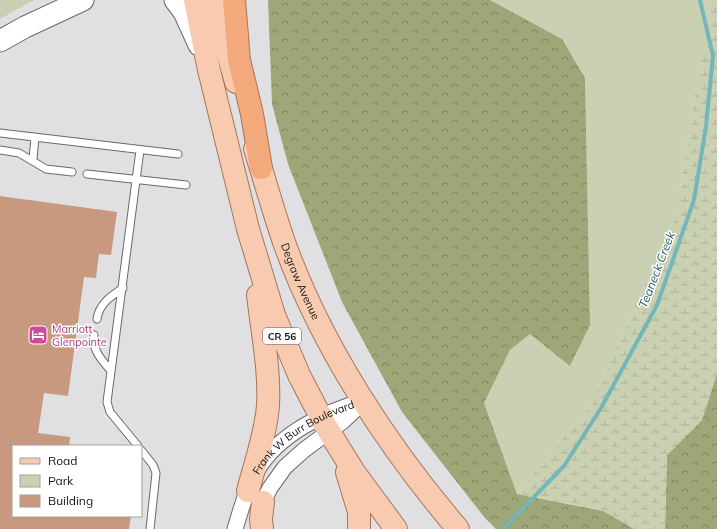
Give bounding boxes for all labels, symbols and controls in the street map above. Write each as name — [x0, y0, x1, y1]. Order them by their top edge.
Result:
water label: Teaneck Creek — [635, 229, 678, 310]
street label: Degraw Avenue — [278, 241, 323, 322]
place label: Marriott Glenpointe — [52, 322, 107, 349]
hotel icon: Marriott Glenpointe — [27, 324, 49, 346]
road number: CR 56 — [263, 328, 301, 344]
street label: Frank W Burr Boulevard — [249, 397, 356, 477]
legend — [12, 445, 142, 517]
text: Road — [48, 453, 77, 468]
text: Park — [48, 473, 74, 488]
text: Building — [48, 493, 93, 508]

